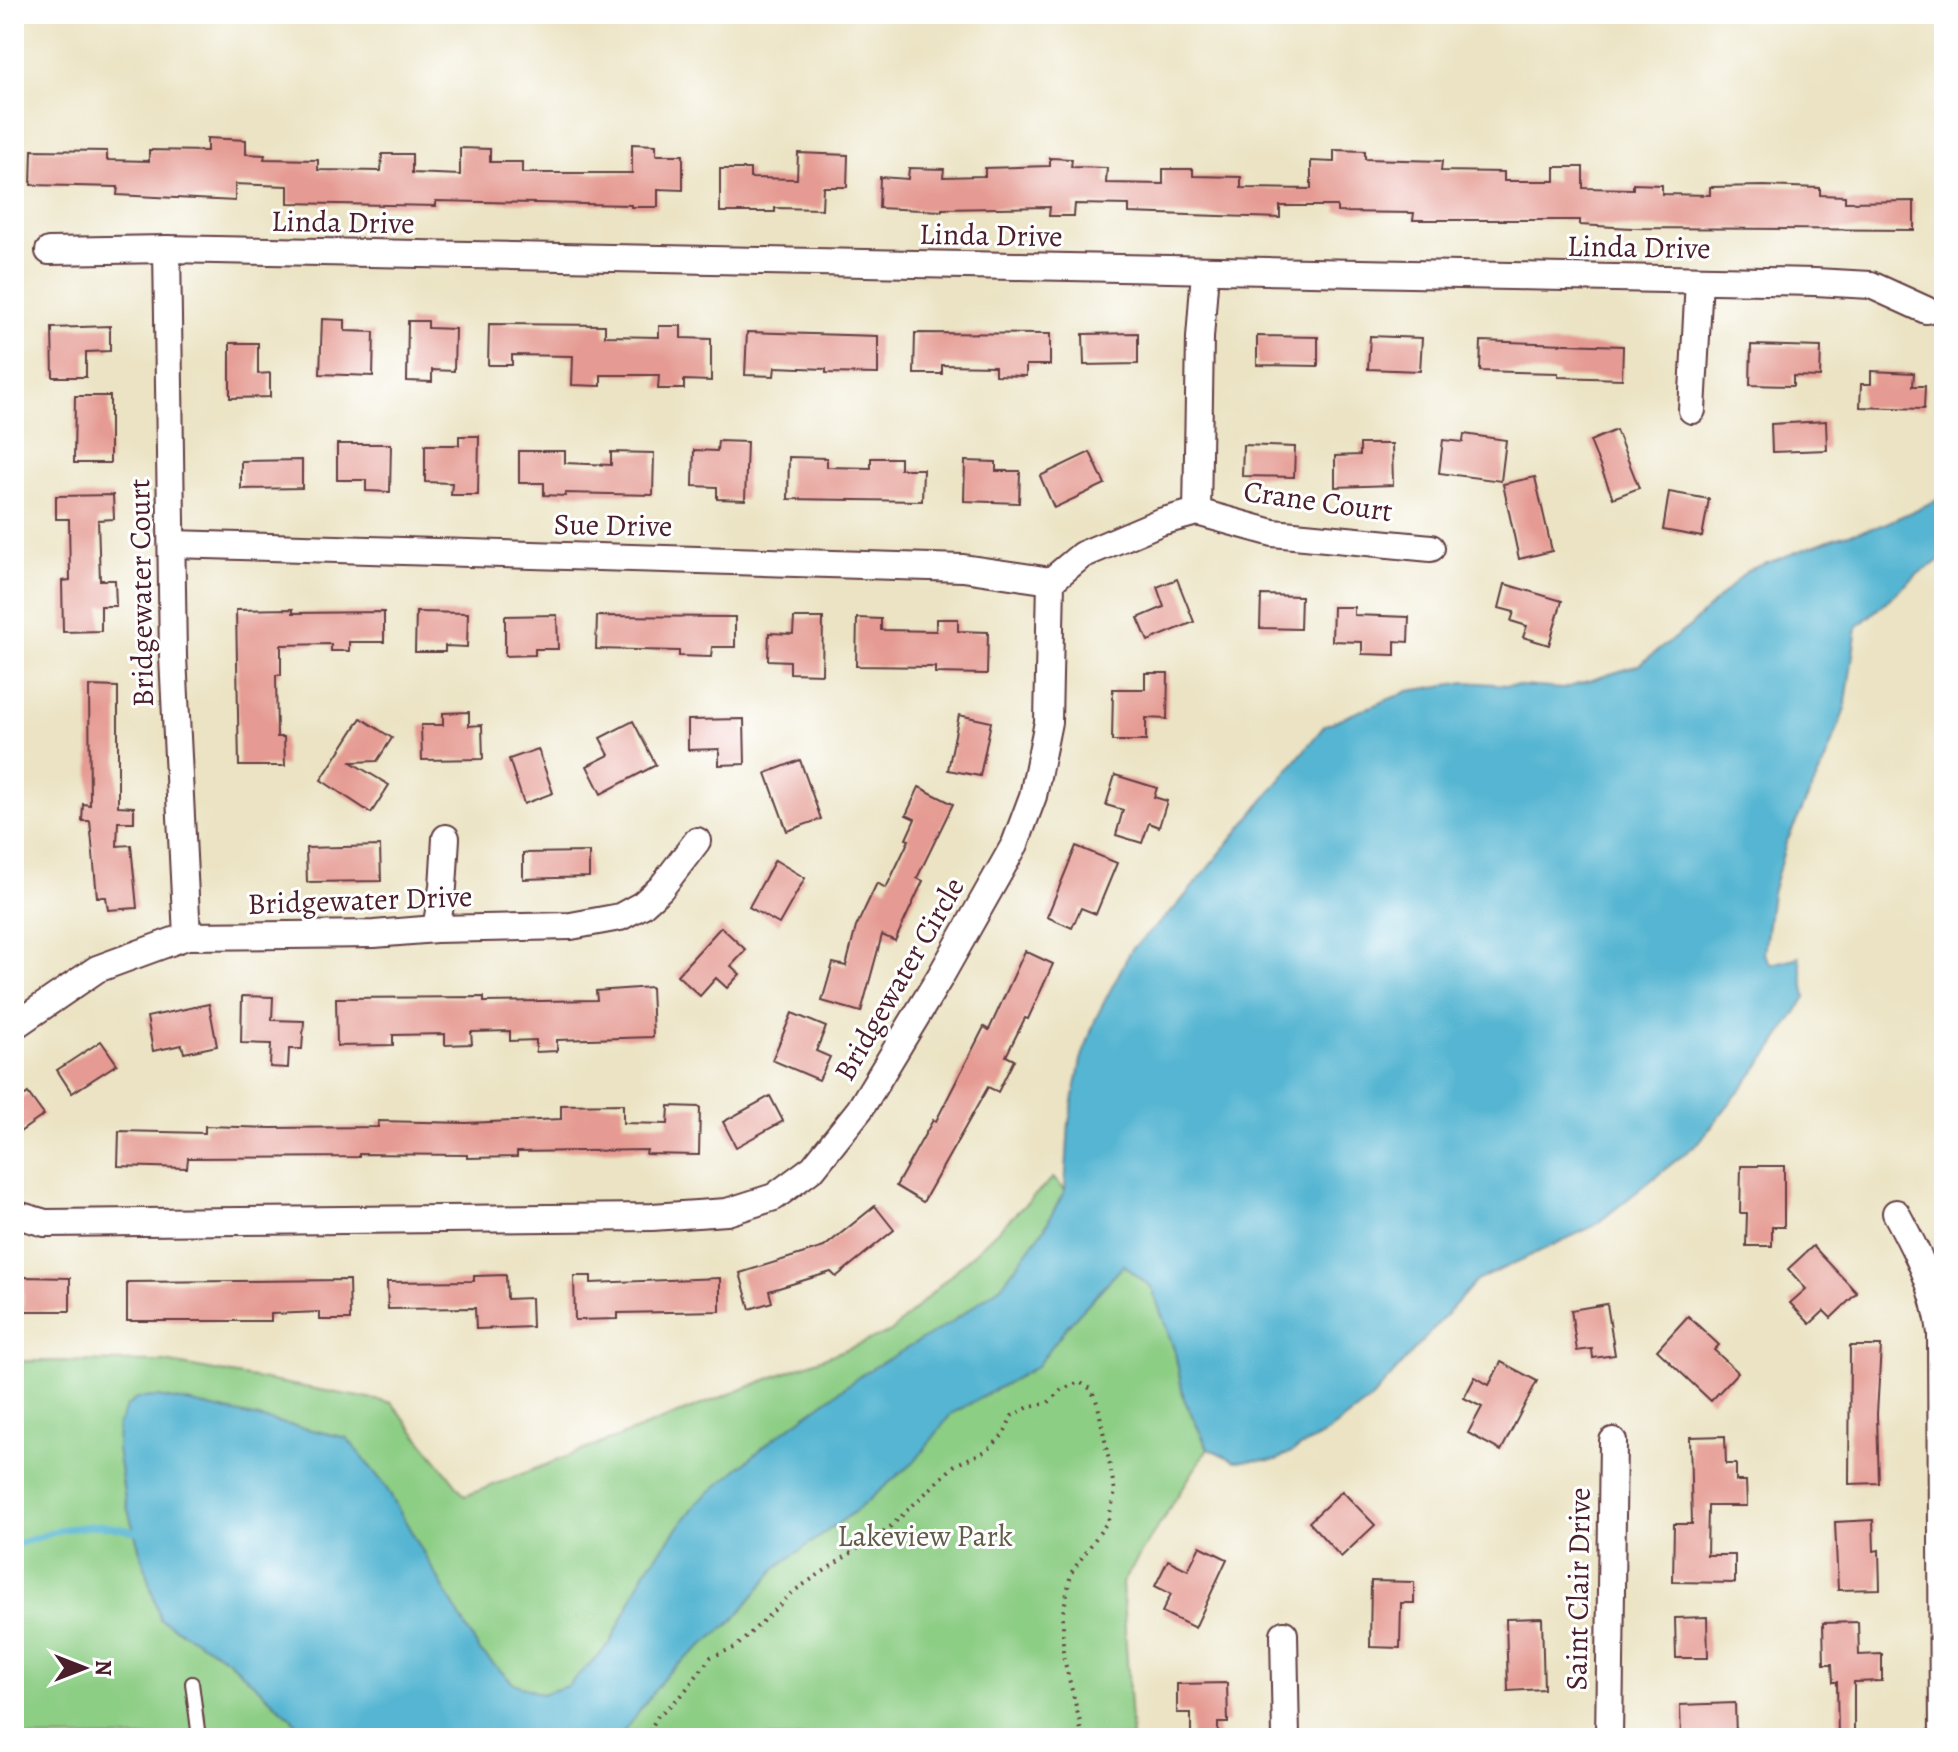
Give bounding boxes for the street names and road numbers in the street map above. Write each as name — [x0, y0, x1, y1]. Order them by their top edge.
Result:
street label: Linda Drive — [271, 201, 415, 243]
street label: Linda Drive — [919, 214, 1063, 256]
street label: Linda Drive — [1567, 226, 1711, 268]
street label: Crane Court — [1241, 471, 1395, 531]
street label: Bridgewater Court — [119, 478, 163, 707]
street label: Sue Drive — [553, 504, 673, 546]
street label: Bridgewater Circle — [824, 870, 974, 1088]
street label: Bridgewater Drive — [247, 876, 473, 924]
street label: Saint Clair Drive — [1556, 1487, 1600, 1691]

